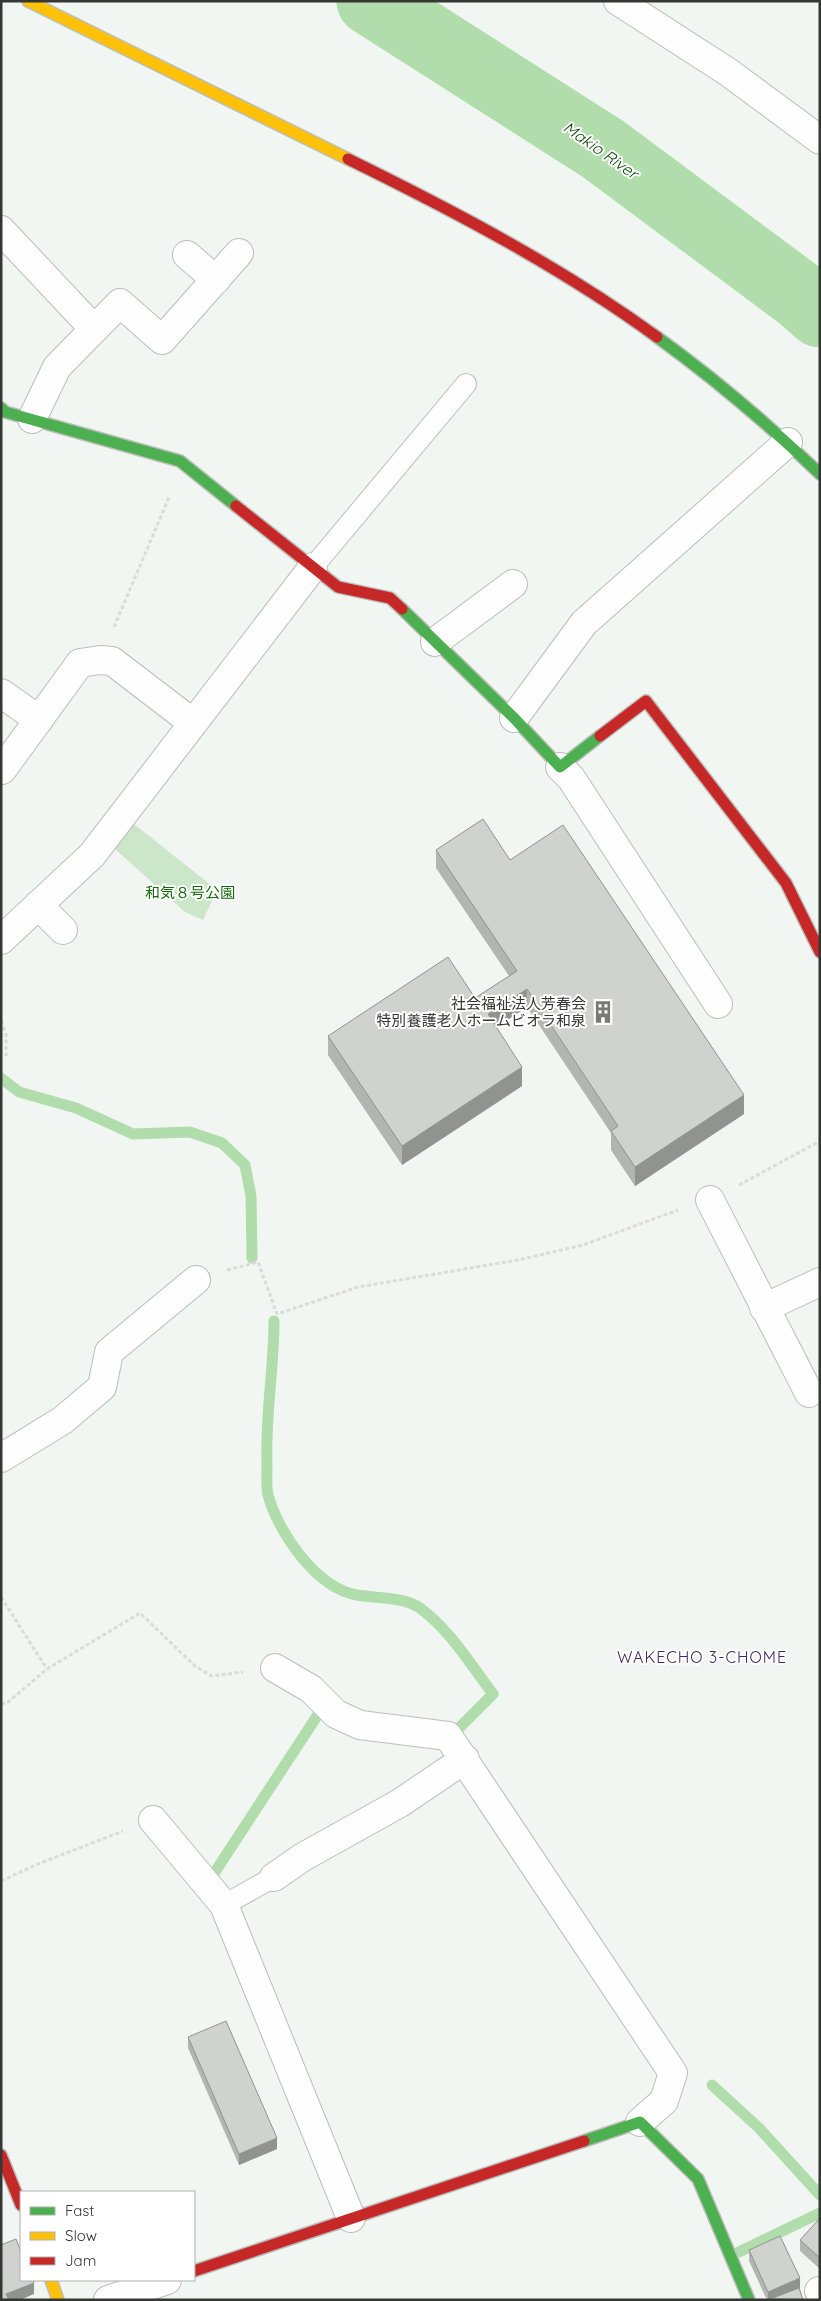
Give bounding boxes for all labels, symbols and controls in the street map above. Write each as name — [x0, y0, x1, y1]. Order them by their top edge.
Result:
water label: Makio River — [560, 117, 644, 184]
park label: 和気８号公園 — [145, 883, 235, 902]
place label: 社会福祉法人芳春会 特別養護老人ホームビオラ和泉 — [376, 994, 586, 1030]
building icon: 社会福祉法人芳春会 特別養護老人ホームビオラ和泉 — [590, 999, 616, 1025]
district label: WAKECHO 3-CHOME — [617, 1647, 787, 1667]
legend — [20, 2191, 195, 2281]
text: Fast — [65, 2201, 94, 2220]
text: Slow — [65, 2226, 97, 2245]
text: Jam — [65, 2251, 96, 2270]

